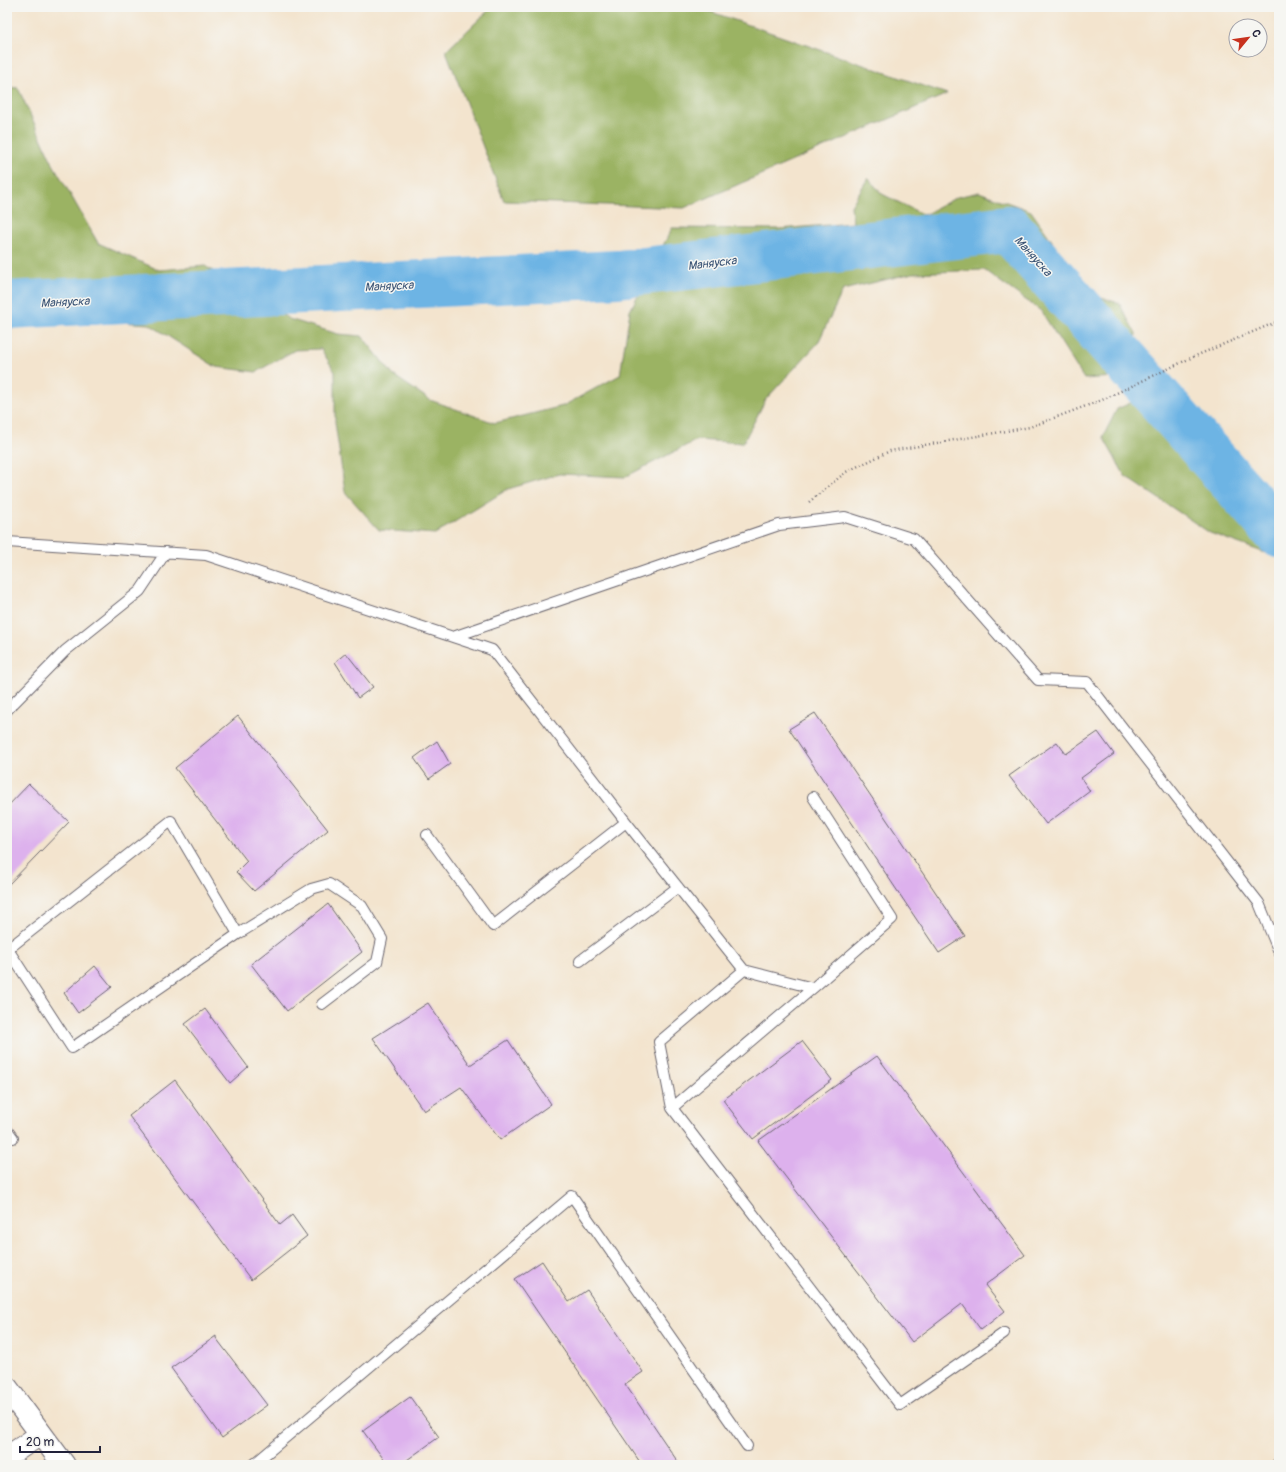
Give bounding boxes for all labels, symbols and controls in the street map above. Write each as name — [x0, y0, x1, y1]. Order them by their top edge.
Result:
north arrow — [1228, 18, 1268, 58]
text: С — [1249, 27, 1264, 40]
water label: Маняуска — [1011, 233, 1055, 281]
water label: Маняуска — [687, 253, 739, 274]
water label: Маняуска — [364, 278, 415, 295]
water label: Маняуска — [40, 294, 91, 311]
scale bar — [20, 1428, 100, 1454]
text: 20 m — [26, 1435, 55, 1450]

